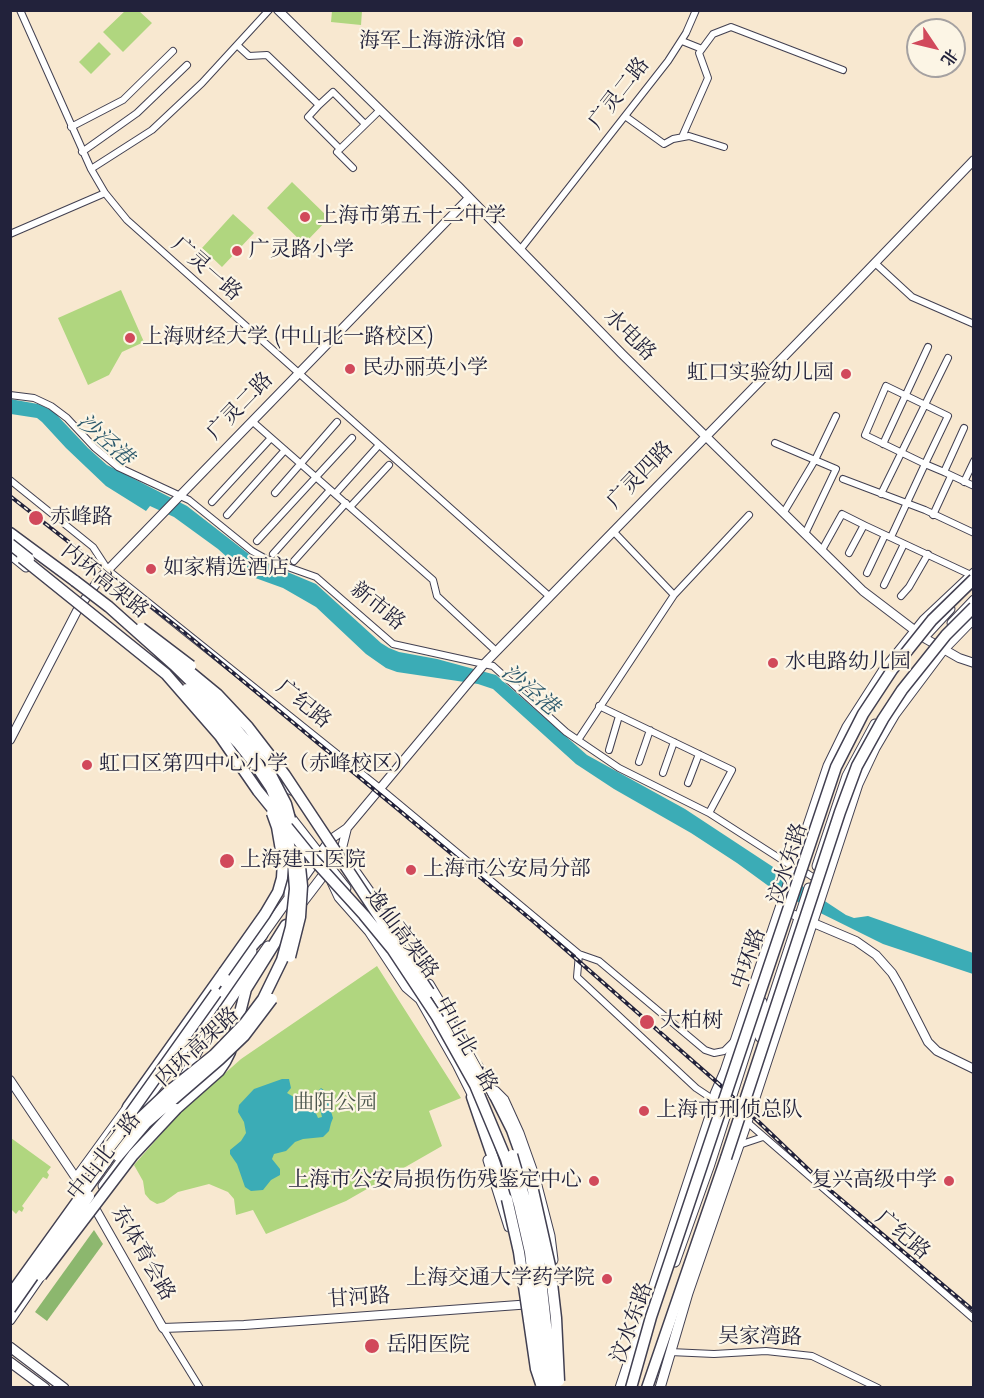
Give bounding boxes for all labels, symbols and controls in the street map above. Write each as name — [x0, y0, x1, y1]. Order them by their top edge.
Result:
north arrow — [906, 18, 966, 78]
place label: 海军上海游泳馆 — [359, 29, 506, 55]
marker: 海军上海游泳馆 — [511, 35, 525, 49]
text: 北 — [936, 44, 963, 70]
street label: 广灵二路 — [584, 53, 656, 135]
place label: 上海市第五十二中学 — [317, 204, 506, 230]
marker: 上海市第五十二中学 — [298, 210, 312, 224]
street label: 广灵一路 — [166, 233, 246, 307]
place label: 广灵路小学 — [249, 238, 354, 264]
marker: 广灵路小学 — [230, 244, 244, 258]
street label: 水电路 — [598, 305, 660, 367]
place label: 上海财经大学 (中山北一路校区) — [142, 325, 434, 351]
marker: 上海财经大学 (中山北一路校区) — [123, 331, 137, 345]
place label: 民办丽英小学 — [362, 356, 488, 382]
place label: 虹口实验幼儿园 — [687, 361, 834, 387]
marker: 民办丽英小学 — [343, 362, 357, 376]
marker: 虹口实验幼儿园 — [839, 367, 853, 381]
street label: 广灵二路 — [203, 368, 279, 446]
water label: 沙泾港 — [70, 409, 138, 473]
street label: 广灵四路 — [603, 437, 679, 515]
place label: 赤峰路 — [50, 505, 113, 531]
marker: 赤峰路 — [27, 509, 45, 527]
street label: 内环高架路 — [55, 539, 153, 625]
place label: 如家精选酒店 — [163, 556, 289, 582]
marker: 如家精选酒店 — [144, 562, 158, 576]
street label: 新市路 — [345, 577, 409, 637]
place label: 水电路幼儿园 — [785, 650, 911, 676]
marker: 水电路幼儿园 — [766, 656, 780, 670]
water label: 沙泾港 — [495, 660, 563, 722]
street label: 广纪路 — [271, 675, 335, 735]
place label: 虹口区第四中心小学（赤峰校区） — [99, 752, 414, 778]
marker: 虹口区第四中心小学（赤峰校区） — [80, 758, 94, 772]
street label: 汶水东路 — [764, 820, 814, 908]
place label: 上海建工医院 — [240, 848, 366, 874]
marker: 上海建工医院 — [218, 852, 236, 870]
place label: 上海市公安局分部 — [423, 857, 591, 883]
marker: 上海市公安局分部 — [404, 863, 418, 877]
street label: 逸仙高架路 — [359, 885, 443, 985]
street label: 中环路 — [728, 925, 772, 993]
street label: 中山北一路 — [429, 993, 501, 1097]
street label: 内环高架路 — [151, 1003, 245, 1093]
place label: 大柏树 — [660, 1009, 723, 1035]
marker: 大柏树 — [638, 1013, 656, 1031]
park label: 曲阳公园 — [293, 1091, 377, 1117]
place label: 上海市刑侦总队 — [656, 1098, 803, 1124]
marker: 上海市刑侦总队 — [637, 1104, 651, 1118]
street label: 中山北二路 — [63, 1108, 147, 1206]
place label: 上海市公安局损伤伤残鉴定中心 — [288, 1168, 582, 1194]
place label: 复兴高级中学 — [811, 1168, 937, 1194]
marker: 上海市公安局损伤伤残鉴定中心 — [587, 1174, 601, 1188]
marker: 复兴高级中学 — [942, 1174, 956, 1188]
street label: 东体育会路 — [105, 1202, 179, 1306]
street label: 广纪路 — [870, 1206, 934, 1266]
place label: 上海交通大学药学院 — [406, 1266, 595, 1292]
marker: 上海交通大学药学院 — [600, 1272, 614, 1286]
street label: 汶水东路 — [607, 1279, 659, 1367]
street label: 甘河路 — [327, 1284, 391, 1314]
street label: 吴家湾路 — [718, 1325, 802, 1351]
place label: 岳阳医院 — [386, 1333, 470, 1359]
marker: 岳阳医院 — [363, 1337, 381, 1355]

